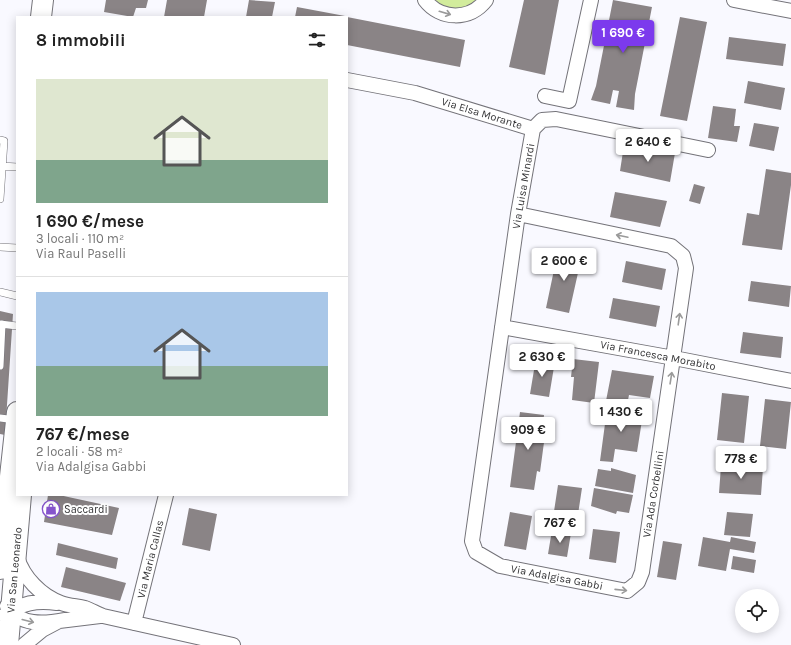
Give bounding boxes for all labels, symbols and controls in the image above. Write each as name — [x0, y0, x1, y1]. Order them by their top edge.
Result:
one-way arrow — [438, 10, 451, 18]
pin: 1 690 € — [586, 20, 660, 54]
text: 1 690 € — [601, 25, 645, 40]
icon: filters — [306, 29, 328, 51]
text: 8 immobili — [36, 30, 126, 50]
street label: Via Elsa Morante — [440, 95, 524, 132]
icon: home — [146, 105, 218, 177]
pin: 2 640 € — [611, 129, 685, 163]
text: 2 640 € — [625, 134, 671, 149]
street label: Via Luisa Minardi — [510, 142, 537, 230]
text: 1 690 €/mese — [36, 211, 144, 231]
text: 3 locali · 110 m² — [36, 231, 124, 246]
one-way arrow — [615, 231, 628, 239]
text: Via Raul Paselli — [36, 246, 126, 261]
pin: 2 600 € — [527, 248, 601, 282]
text: 2 600 € — [540, 253, 588, 268]
one-way arrow — [675, 313, 683, 326]
icon: home — [146, 318, 218, 390]
street label: Via Francesca Morabito — [599, 338, 717, 373]
pin: 2 630 € — [505, 344, 579, 378]
text: 2 630 € — [519, 349, 565, 364]
one-way arrow — [667, 372, 675, 385]
pin: 1 430 € — [584, 399, 658, 433]
text: 1 430 € — [599, 404, 643, 419]
pin: 909 € — [500, 417, 556, 451]
text: 909 € — [510, 422, 546, 437]
text: 767 €/mese — [36, 424, 129, 444]
text: 2 locali · 58 m² — [36, 444, 123, 459]
pin: 778 € — [713, 446, 769, 480]
street label: Via Ada Corbellini — [640, 450, 667, 539]
text: 778 € — [725, 451, 757, 466]
text: Via Adalgisa Gabbi — [36, 459, 147, 474]
shop icon: Saccardi — [41, 499, 61, 519]
place label: Saccardi — [64, 503, 108, 516]
pin: 767 € — [532, 510, 588, 544]
text: 767 € — [544, 515, 576, 530]
street label: Via Maria Callas — [134, 518, 167, 600]
street label: Via San Leonardo — [4, 527, 25, 613]
street label: Via Adalgisa Gabbi — [510, 562, 604, 593]
one-way arrow — [614, 586, 627, 593]
map controls — [735, 589, 779, 633]
button: locate — [735, 589, 779, 633]
one-way arrow — [21, 617, 34, 625]

